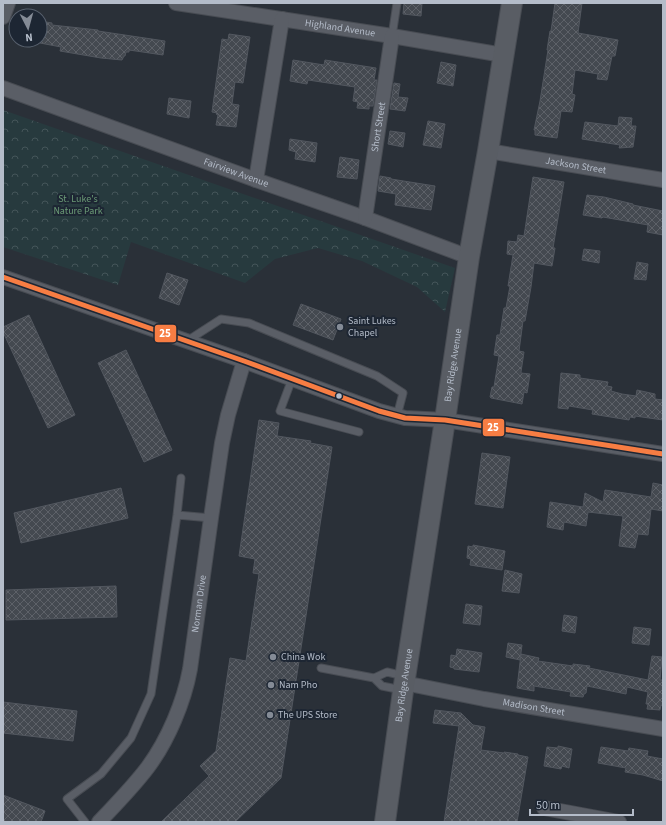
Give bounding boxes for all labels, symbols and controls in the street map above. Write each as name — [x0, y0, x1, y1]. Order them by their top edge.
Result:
north arrow — [8, 8, 48, 48]
street label: Highland Avenue — [304, 16, 376, 40]
text: N — [25, 30, 33, 45]
street label: Short Street — [368, 101, 389, 153]
street label: Jackson Street — [544, 154, 608, 178]
street label: Fairview Avenue — [202, 155, 270, 191]
park label: St. Luke's Nature Park — [53, 192, 103, 218]
place label: Saint Lukes Chapel — [348, 314, 396, 340]
marker: Saint Lukes Chapel — [335, 322, 345, 332]
line badge: 25 — [154, 324, 177, 343]
text: 25 — [159, 326, 171, 341]
street label: Bay Ridge Avenue — [441, 327, 465, 403]
unlabelled marker — [334, 391, 344, 401]
line badge: 25 — [482, 418, 505, 437]
text: 25 — [487, 420, 499, 435]
street label: Norman Drive — [188, 574, 210, 633]
street label: Bay Ridge Avenue — [392, 648, 416, 723]
place label: China Wok — [281, 650, 325, 664]
marker: China Wok — [268, 652, 278, 662]
place label: Nam Pho — [279, 678, 317, 692]
marker: Nam Pho — [266, 680, 276, 690]
street label: Madison Street — [502, 695, 566, 720]
place label: The UPS Store — [278, 708, 337, 722]
marker: The UPS Store — [265, 710, 275, 720]
scale bar — [530, 791, 633, 817]
text: 50 m — [536, 797, 560, 814]

